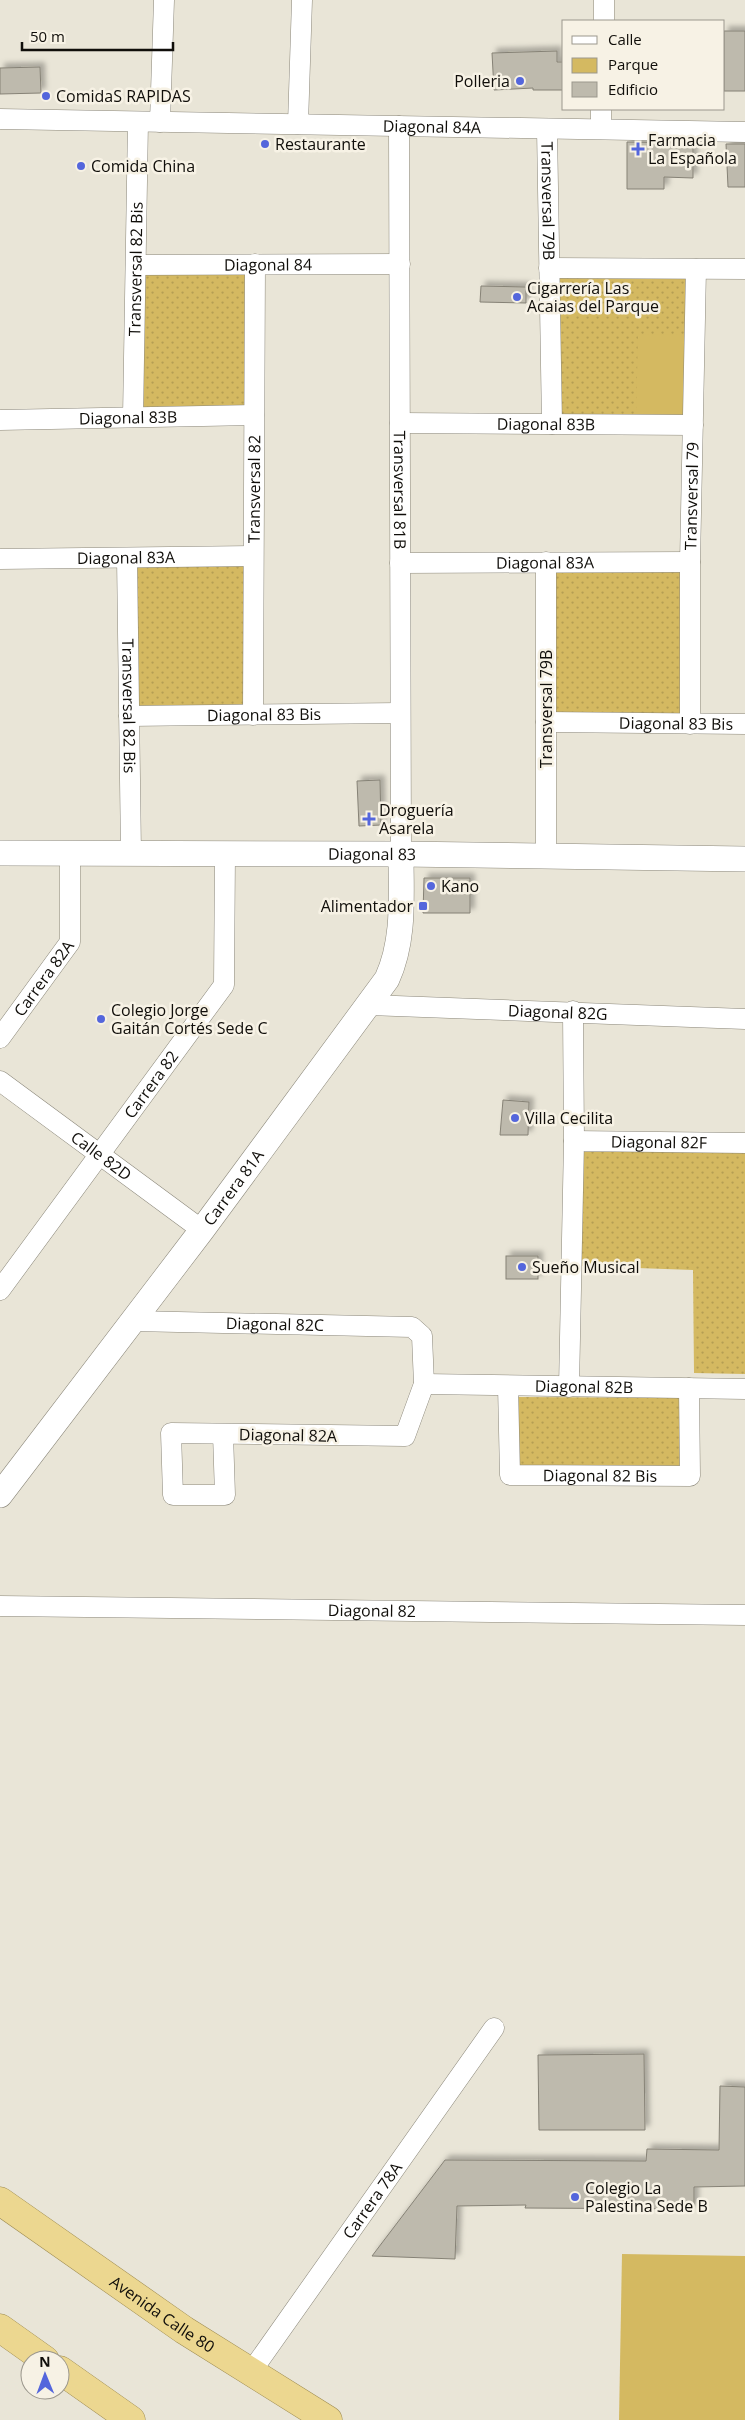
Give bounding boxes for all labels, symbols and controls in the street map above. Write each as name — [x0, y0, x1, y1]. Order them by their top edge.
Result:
scale bar — [22, 20, 174, 52]
legend — [562, 20, 725, 110]
text: 50 m — [30, 26, 65, 46]
text: Calle — [608, 29, 642, 49]
text: Parque — [608, 54, 658, 74]
place label: Polleria — [454, 70, 510, 92]
marker: Polleria — [514, 75, 526, 87]
text: Edificio — [608, 79, 658, 99]
place label: ComidaS RAPIDAS — [56, 85, 191, 107]
marker: ComidaS RAPIDAS — [40, 90, 52, 102]
street label: Diagonal 84A — [383, 115, 482, 138]
place label: Farmacia La Española — [648, 129, 737, 169]
place label: Restaurante — [275, 133, 366, 155]
marker: Restaurante — [259, 138, 271, 150]
street label: Transversal 79B — [536, 142, 560, 260]
marker: Farmacia La Española — [632, 143, 644, 155]
place label: Comida China — [91, 155, 195, 177]
marker: Comida China — [75, 160, 87, 172]
street label: Transversal 82 Bis — [123, 202, 148, 336]
street label: Diagonal 84 — [224, 253, 312, 276]
place label: Cigarrería Las Acaias del Parque — [527, 277, 659, 317]
marker: Cigarrería Las Acaias del Parque — [511, 291, 523, 303]
street label: Diagonal 83B — [79, 406, 177, 429]
street label: Diagonal 83B — [497, 413, 595, 435]
street label: Transversal 81B — [389, 431, 411, 549]
street label: Transversal 82 — [243, 435, 265, 543]
street label: Transversal 79 — [679, 442, 703, 550]
street label: Diagonal 83A — [77, 546, 176, 569]
street label: Diagonal 83A — [496, 551, 595, 574]
street label: Transversal 82 Bis — [117, 639, 141, 773]
street label: Transversal 79B — [535, 650, 557, 768]
street label: Diagonal 83 Bis — [207, 703, 321, 726]
street label: Diagonal 83 Bis — [619, 712, 733, 735]
place label: Droguería Asarela — [379, 799, 454, 839]
marker: Droguería Asarela — [363, 813, 375, 825]
street label: Diagonal 83 — [328, 843, 416, 865]
place label: Kano — [441, 875, 479, 897]
marker: Kano — [425, 880, 437, 892]
place label: Alimentador — [321, 895, 413, 917]
marker: Alimentador — [417, 900, 429, 912]
street label: Carrera 82A — [8, 935, 79, 1021]
place label: Colegio Jorge Gaitán Cortés Sede C — [111, 999, 268, 1039]
street label: Diagonal 82G — [508, 999, 608, 1025]
marker: Colegio Jorge Gaitán Cortés Sede C — [95, 1013, 107, 1025]
street label: Carrera 82 — [119, 1046, 183, 1123]
place label: Villa Cecilita — [525, 1107, 613, 1129]
marker: Villa Cecilita — [509, 1112, 521, 1124]
street label: Calle 82D — [67, 1126, 136, 1185]
street label: Diagonal 82F — [611, 1130, 707, 1154]
street label: Carrera 81A — [198, 1144, 269, 1230]
place label: Sueño Musical — [532, 1256, 640, 1278]
marker: Sueño Musical — [516, 1261, 528, 1273]
street label: Diagonal 82C — [226, 1312, 324, 1336]
street label: Diagonal 82B — [535, 1375, 633, 1398]
street label: Diagonal 82A — [239, 1423, 338, 1447]
street label: Diagonal 82 Bis — [543, 1464, 657, 1487]
street label: Diagonal 82 — [328, 1599, 416, 1622]
street label: Carrera 78A — [337, 2157, 407, 2243]
place label: Colegio La Palestina Sede B — [585, 2177, 708, 2217]
marker: Colegio La Palestina Sede B — [569, 2191, 581, 2203]
street label: Avenida Calle 80 — [106, 2271, 219, 2358]
north arrow — [20, 2350, 70, 2400]
text: N — [39, 2352, 51, 2371]

